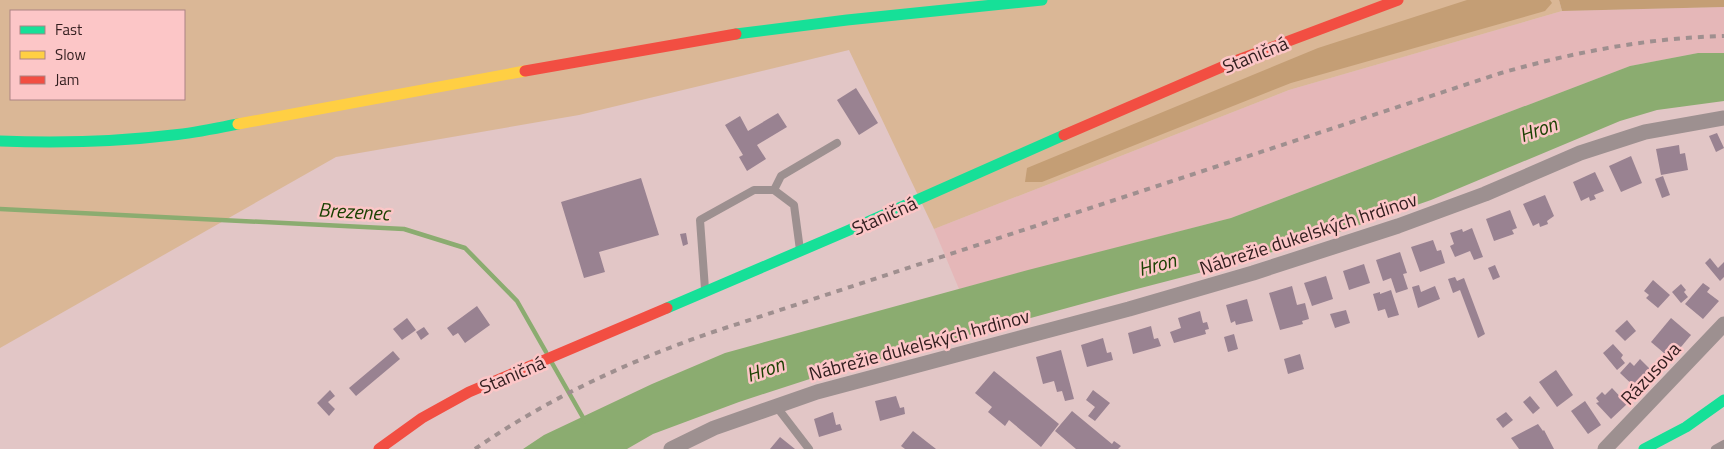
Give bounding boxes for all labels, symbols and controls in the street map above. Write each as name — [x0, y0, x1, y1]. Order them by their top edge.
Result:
legend — [10, 10, 185, 100]
text: Fast — [55, 18, 83, 41]
street label: Staničná — [1218, 28, 1293, 80]
text: Slow — [55, 43, 86, 66]
text: Jam — [55, 68, 79, 91]
water label: Hron — [1515, 108, 1562, 150]
street label: Nábrežie dukelských hrdinov — [1195, 184, 1421, 282]
street label: Staničná — [847, 188, 922, 242]
water label: Brezenec — [317, 194, 392, 228]
water label: Hron — [1134, 244, 1181, 284]
street label: Nábrežie dukelských hrdinov — [805, 301, 1033, 387]
street label: Rázusova — [1613, 335, 1687, 411]
street label: Staničná — [475, 347, 550, 401]
water label: Hron — [742, 348, 789, 390]

